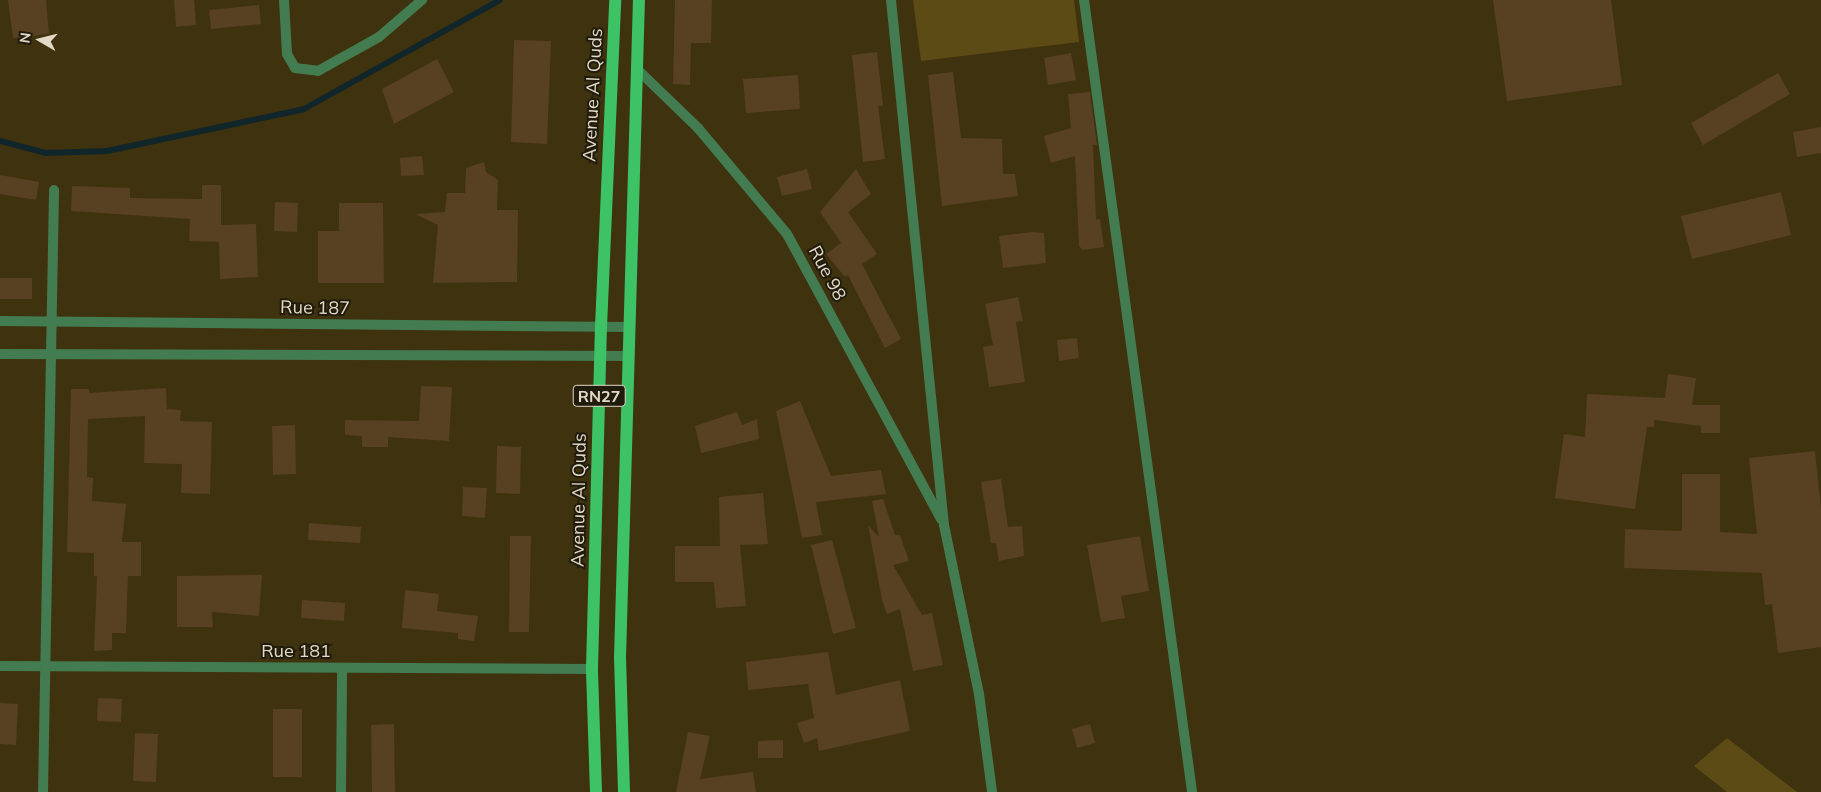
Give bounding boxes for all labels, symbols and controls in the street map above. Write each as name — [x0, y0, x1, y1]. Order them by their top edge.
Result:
north arrow — [15, 15, 65, 65]
street label: Avenue Al Quds — [579, 28, 607, 162]
text: N — [15, 31, 35, 44]
street label: Rue 98 — [804, 242, 850, 304]
street label: Rue 187 — [280, 297, 350, 319]
road number: RN27 — [572, 382, 626, 410]
street label: Avenue Al Quds — [567, 433, 591, 567]
street label: Rue 181 — [261, 640, 331, 662]

